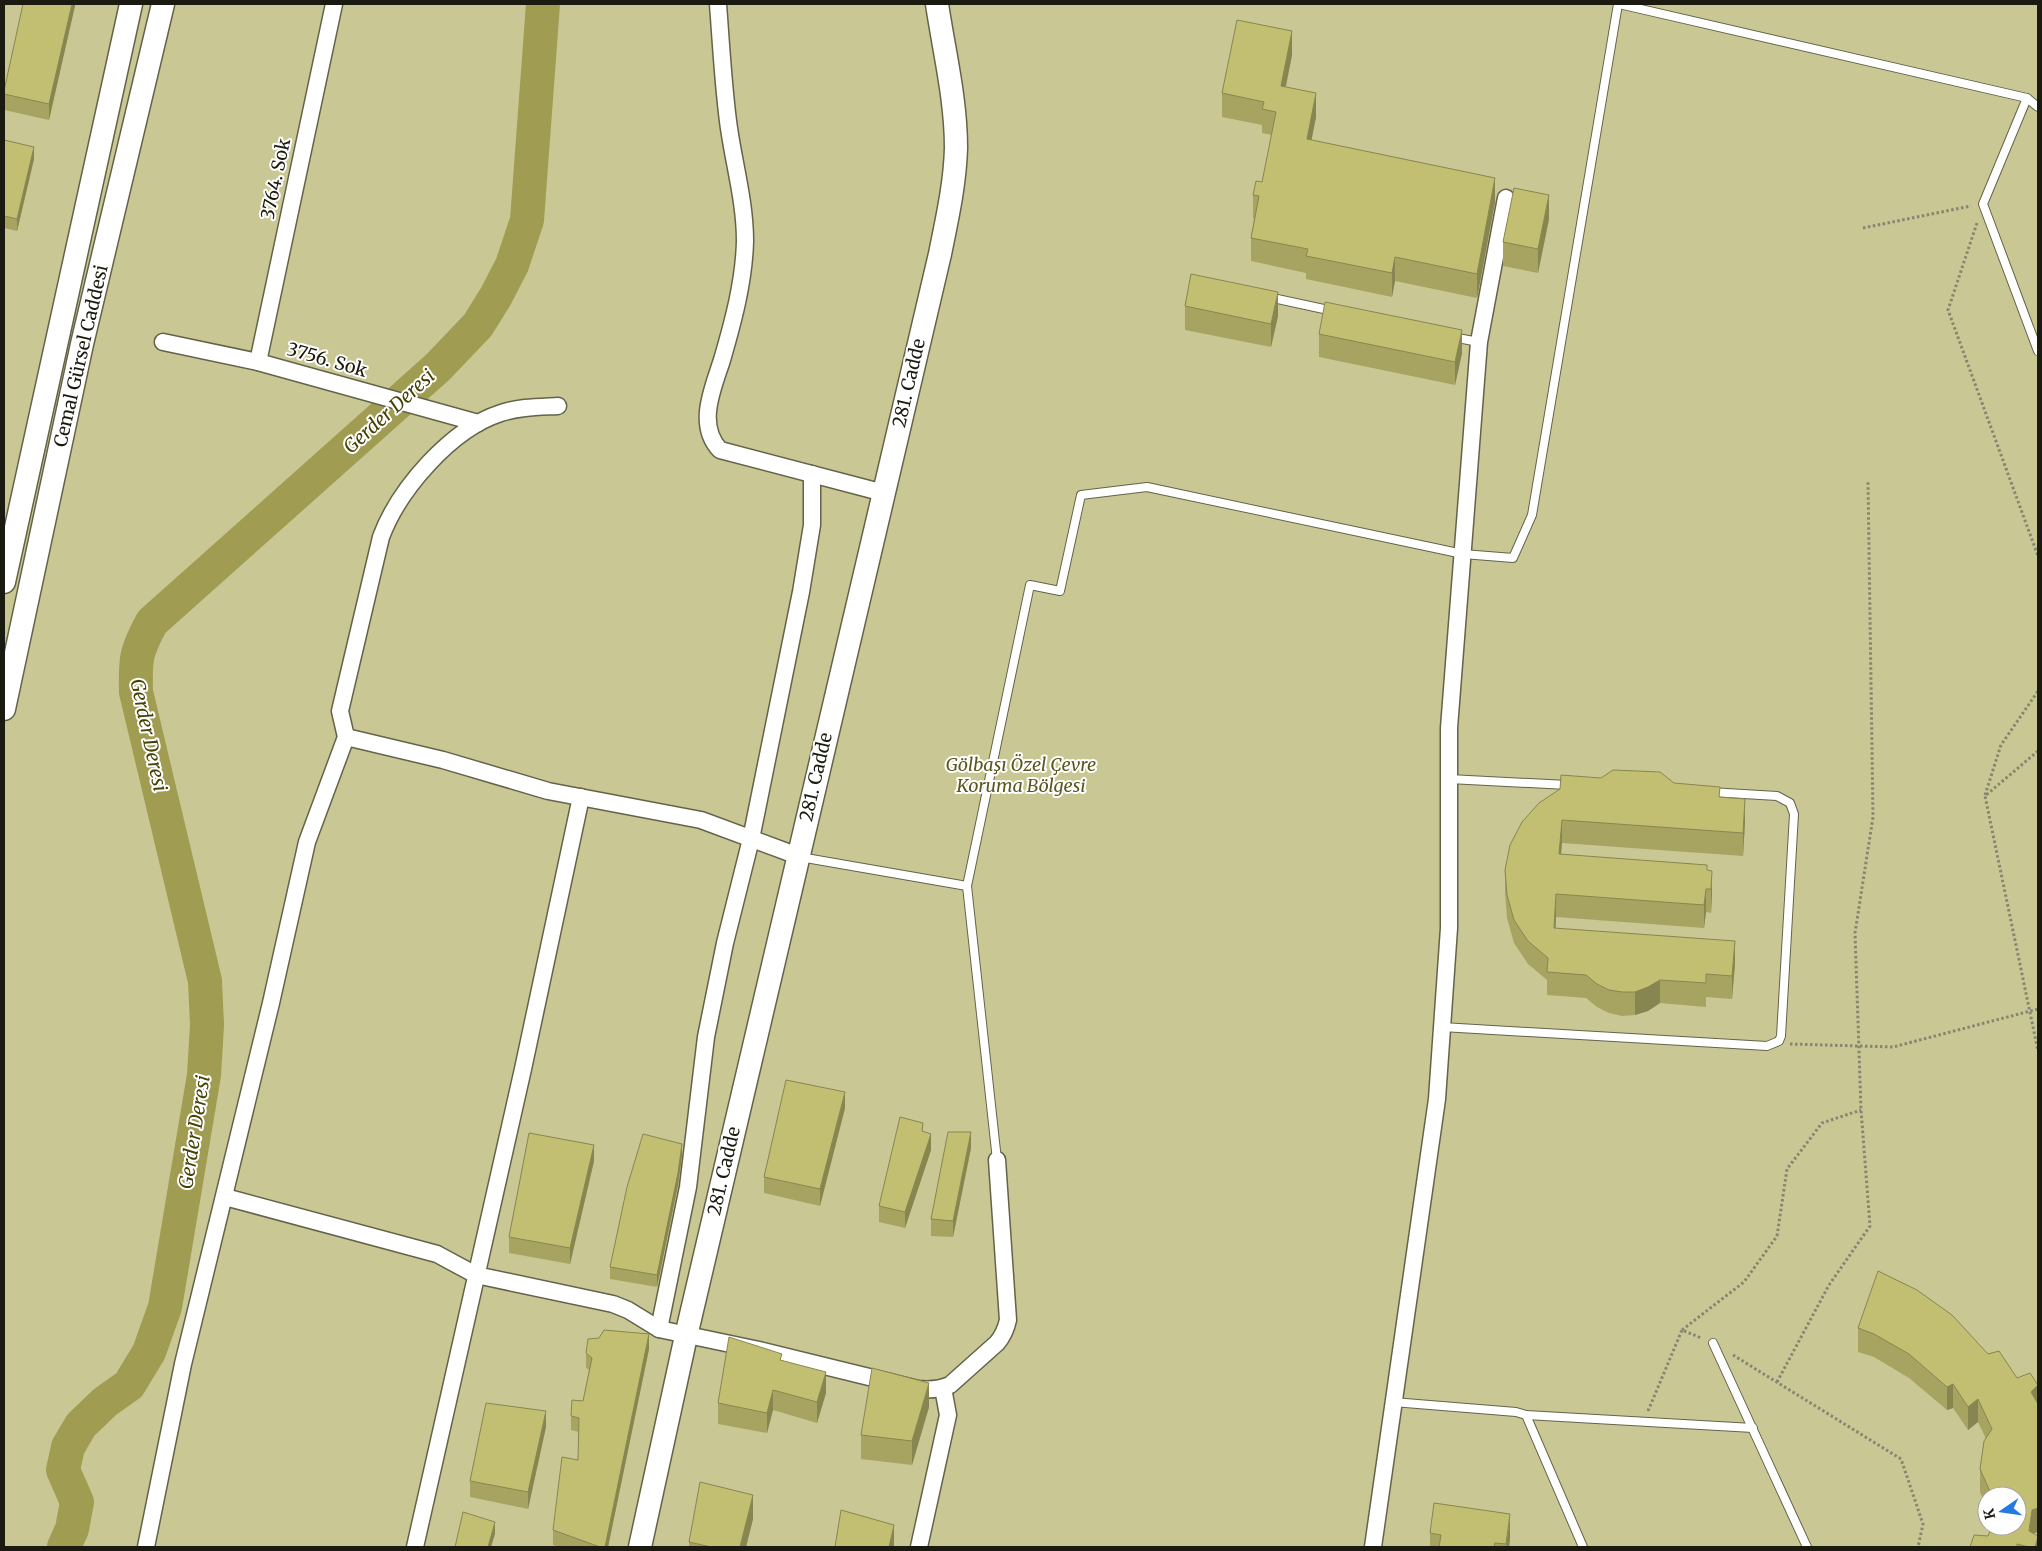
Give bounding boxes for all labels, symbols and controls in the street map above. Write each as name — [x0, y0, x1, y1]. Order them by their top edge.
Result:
street label: 3764. Sok — [256, 136, 295, 221]
street label: Cemal Gürsel Caddesi — [48, 262, 113, 449]
street label: 281. Cadde — [887, 336, 930, 430]
street label: 3756. Sok — [285, 337, 370, 382]
water label: Gerder Deresi — [338, 364, 440, 458]
water label: Gerder Deresi — [125, 676, 173, 794]
street label: 281. Cadde — [794, 730, 837, 824]
park label: Gölbaşı Özel Çevre Koruma Bölgesi — [946, 753, 1096, 797]
water label: Gerder Deresi — [173, 1074, 215, 1190]
street label: 281. Cadde — [702, 1124, 745, 1218]
north arrow — [1977, 1486, 2027, 1536]
text: K — [1979, 1506, 1999, 1521]

